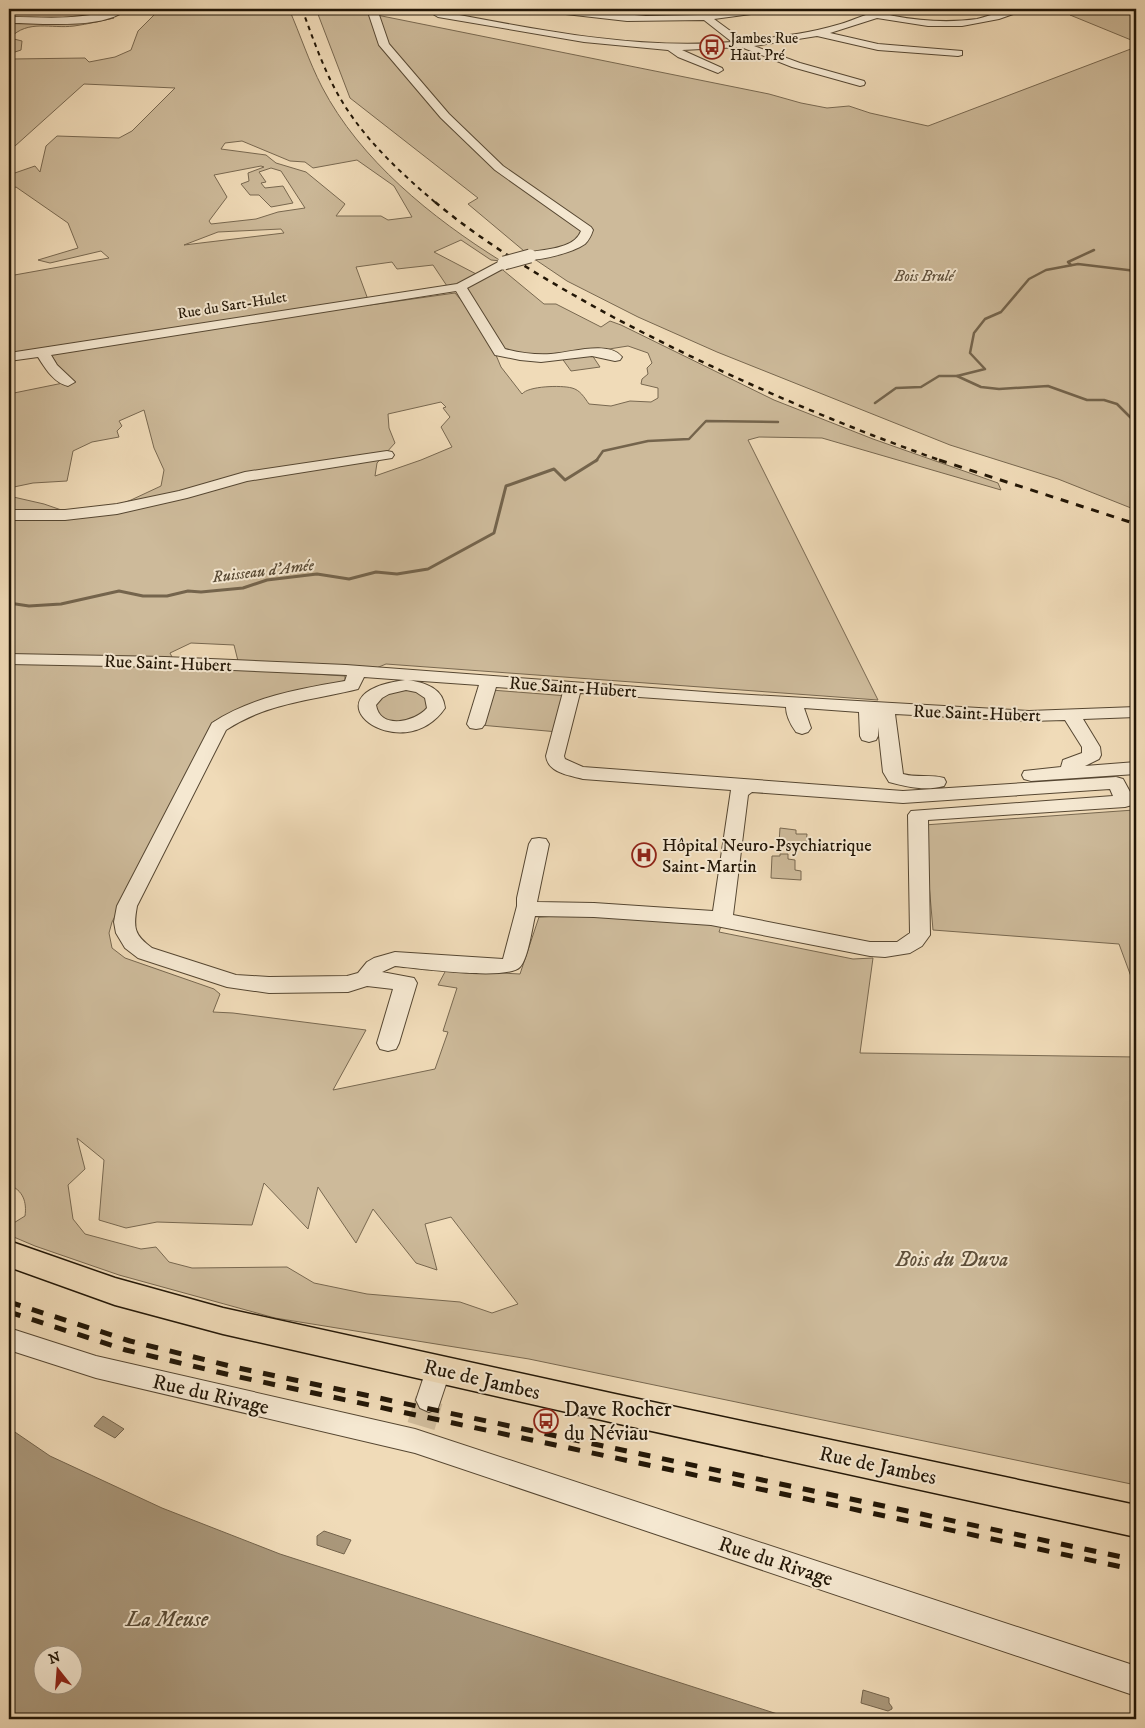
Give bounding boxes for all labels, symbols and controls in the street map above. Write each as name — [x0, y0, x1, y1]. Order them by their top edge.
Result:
place label: Jambes Rue Haut Pré — [728, 29, 798, 65]
bus stop icon: Jambes Rue Haut Pré — [699, 34, 725, 60]
park label: Bois Brulé — [893, 267, 957, 286]
street label: Rue du Sart-Hulet — [176, 287, 288, 324]
water label: Ruisseau d'Amée — [210, 555, 316, 587]
street label: Rue Saint-Hubert — [104, 651, 233, 677]
street label: Rue Saint-Hubert — [508, 673, 638, 703]
street label: Rue Saint-Hubert — [913, 701, 1042, 727]
place label: Hôpital Neuro-Psychiatrique Saint-Martin — [662, 835, 872, 878]
hospital icon: Hôpital Neuro-Psychiatrique Saint-Martin — [631, 842, 657, 868]
park label: Bois du Duva — [895, 1247, 1008, 1273]
street label: Rue de Jambes — [421, 1354, 543, 1406]
street label: Rue du Rivage — [150, 1369, 272, 1421]
place label: Dave Rocher du Néviau — [564, 1397, 672, 1447]
bus stop icon: Dave Rocher du Néviau — [533, 1408, 559, 1434]
street label: Rue de Jambes — [817, 1441, 939, 1491]
street label: Rue du Rivage — [715, 1531, 837, 1593]
water label: La Meuse — [124, 1606, 209, 1633]
north arrow — [32, 1646, 82, 1696]
text: N — [46, 1648, 63, 1669]

